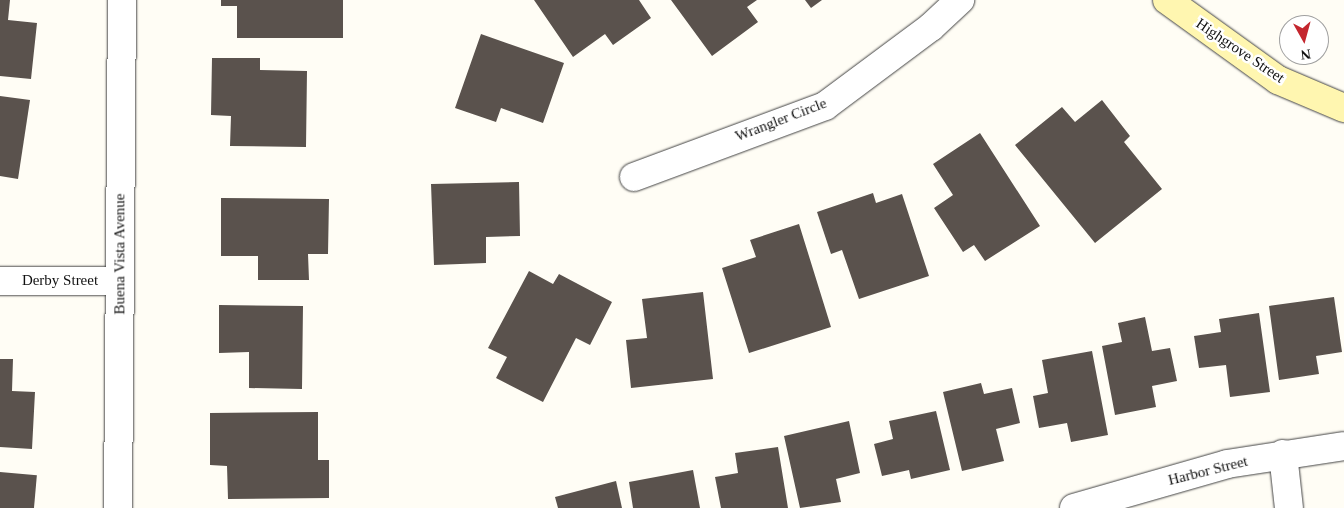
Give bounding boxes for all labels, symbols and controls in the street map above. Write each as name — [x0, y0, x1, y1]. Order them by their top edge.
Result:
street label: Highgrove Street — [1192, 15, 1288, 87]
north arrow — [1279, 15, 1329, 65]
text: N — [1300, 46, 1312, 62]
street label: Wrangler Circle — [733, 94, 829, 146]
street label: Buena Vista Avenue — [111, 193, 129, 315]
street label: Derby Street — [22, 272, 98, 290]
street label: Harbor Street — [1166, 452, 1250, 490]

